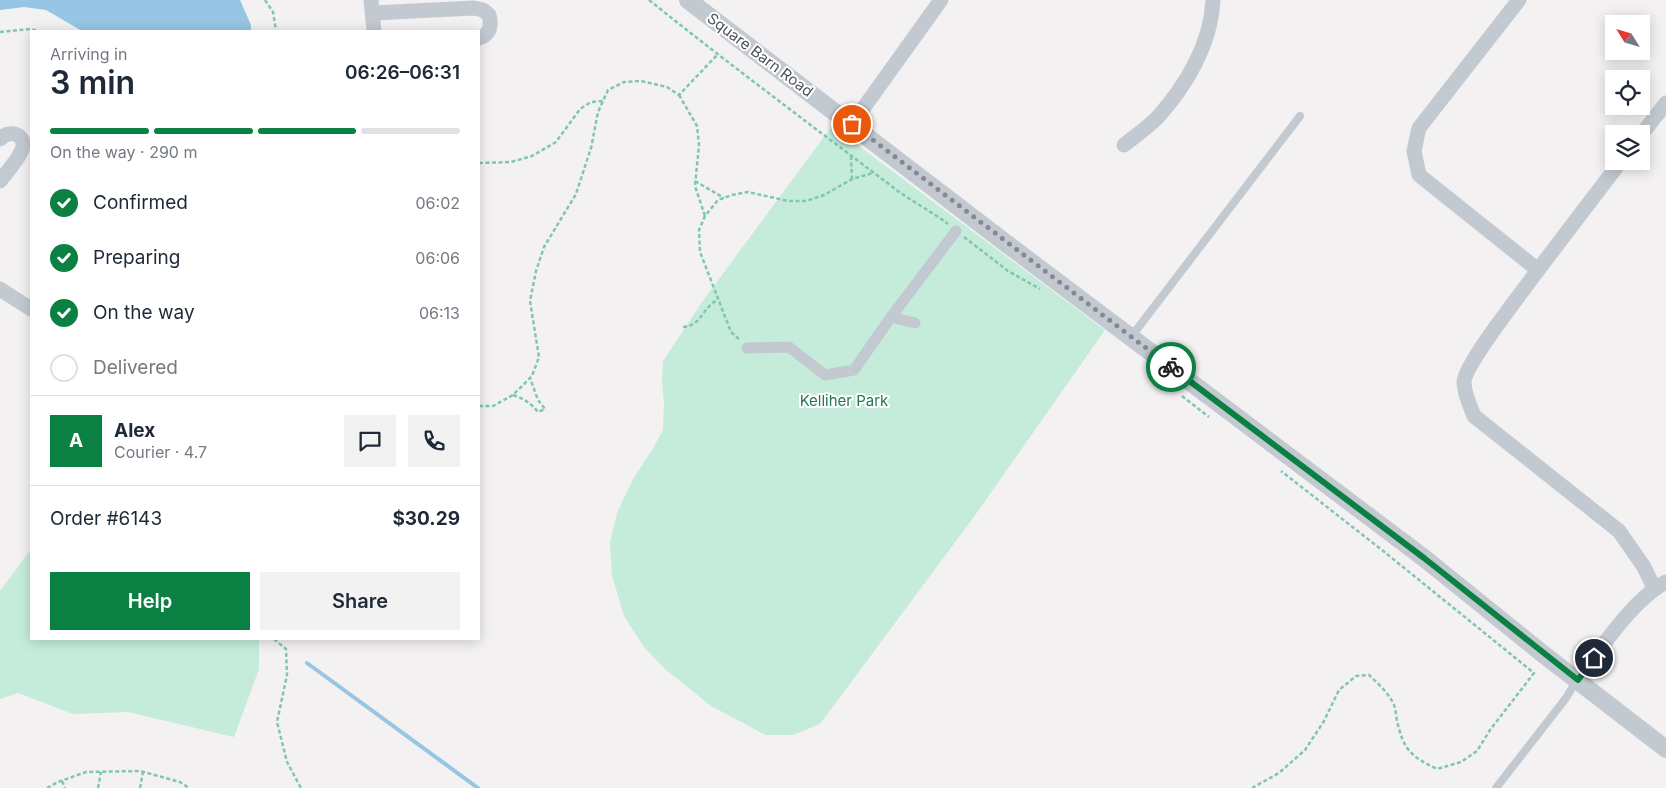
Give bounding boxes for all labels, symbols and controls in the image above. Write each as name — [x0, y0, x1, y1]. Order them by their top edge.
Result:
street label: Square Barn Road — [704, 9, 817, 101]
north arrow — [1605, 15, 1650, 60]
map controls — [1605, 15, 1650, 170]
text: Arriving in — [50, 44, 127, 64]
text: 06:26–06:31 — [345, 61, 460, 84]
text: 3 min — [50, 63, 135, 102]
button: locate — [1605, 70, 1650, 115]
pin — [831, 103, 873, 145]
icon: bag — [838, 110, 866, 138]
button: layers — [1605, 125, 1650, 170]
text: On the way · 290 m — [50, 142, 197, 162]
icon: check — [50, 189, 78, 217]
text: Confirmed — [93, 191, 188, 214]
text: 06:02 — [416, 193, 460, 213]
icon: check — [50, 244, 78, 272]
text: Preparing — [93, 246, 180, 269]
text: 06:06 — [415, 248, 460, 268]
icon: check — [50, 299, 78, 327]
text: On the way — [93, 301, 195, 324]
text: 06:13 — [419, 303, 460, 323]
courier — [1146, 342, 1196, 392]
icon: bike — [1157, 353, 1185, 381]
text: Delivered — [93, 356, 178, 379]
park label: Kelliher Park — [800, 391, 889, 410]
button: chat — [344, 415, 396, 467]
button: phone — [408, 415, 460, 467]
text: Alex — [114, 419, 155, 442]
text: A — [69, 429, 83, 452]
text: Courier · 4.7 — [114, 442, 207, 462]
text: Order #6143 — [50, 507, 162, 530]
text: $30.29 — [392, 507, 460, 530]
button: Help — [50, 572, 250, 630]
button: Share — [260, 572, 460, 630]
pin — [1573, 637, 1615, 679]
icon: home — [1580, 644, 1608, 672]

